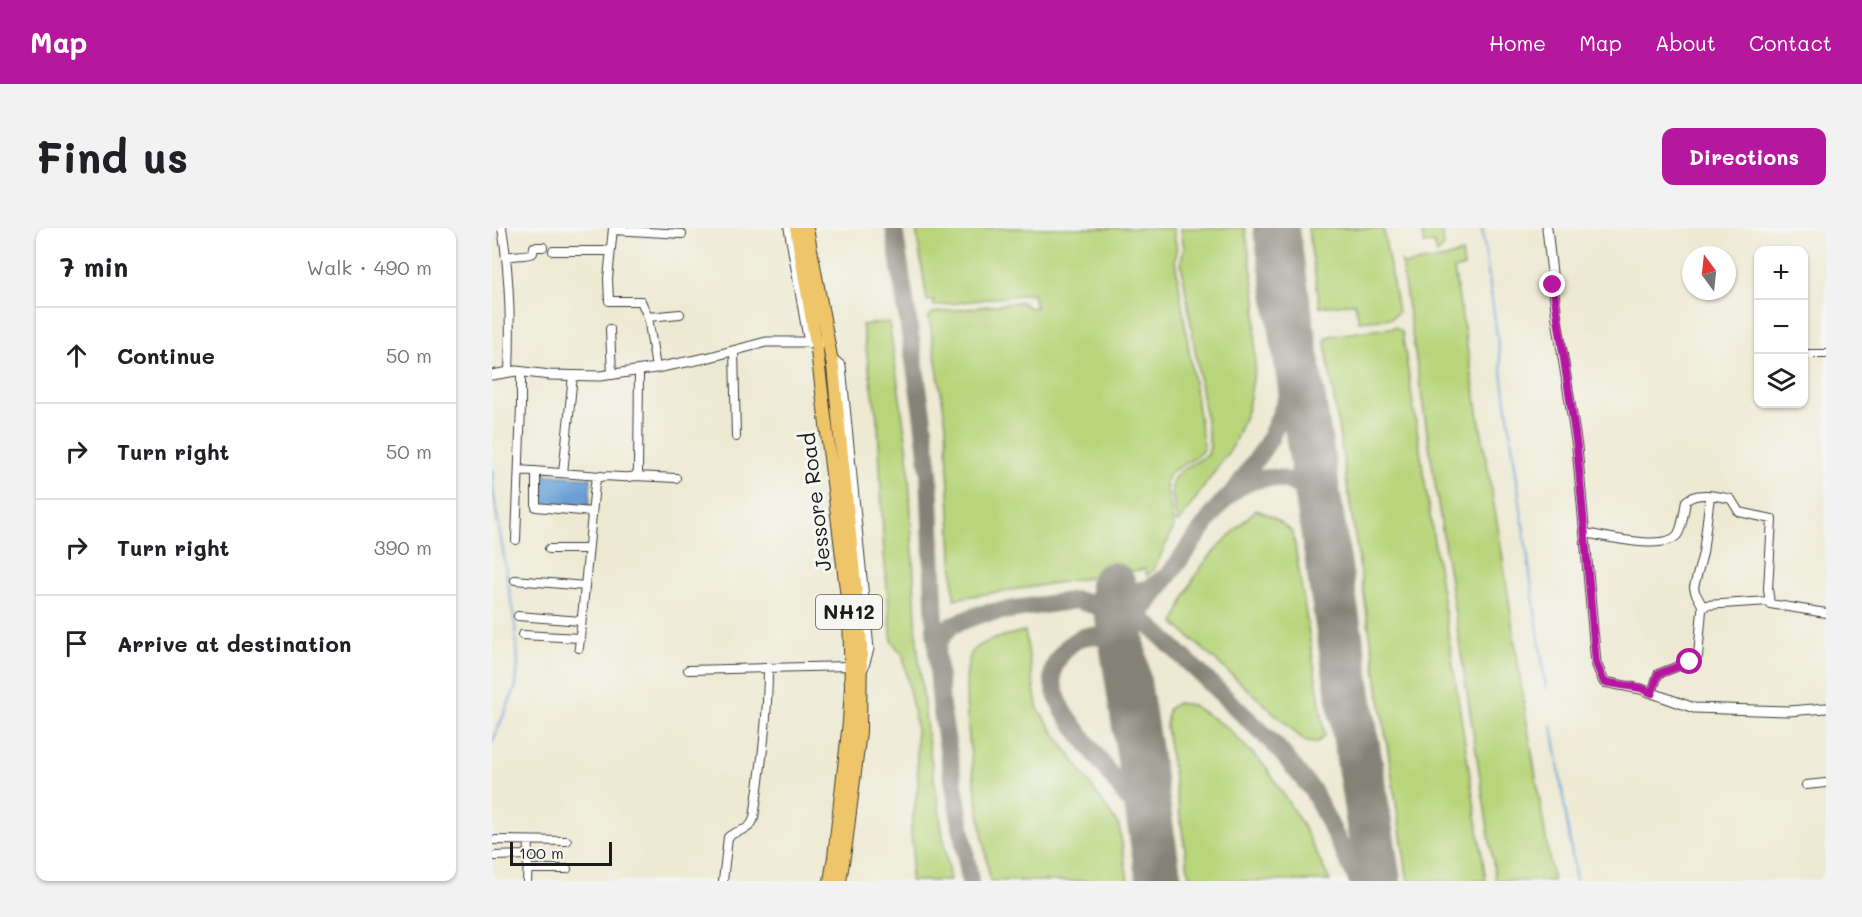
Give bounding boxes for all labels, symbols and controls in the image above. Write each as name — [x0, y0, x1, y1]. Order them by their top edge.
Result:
text: Map — [30, 24, 87, 60]
text: Home — [1489, 29, 1546, 56]
text: Map — [1579, 29, 1622, 56]
text: About — [1655, 29, 1716, 56]
text: Contact — [1749, 29, 1832, 56]
button: Directions — [1662, 128, 1826, 185]
text: Find us — [36, 129, 188, 184]
north arrow — [1682, 246, 1736, 300]
map controls — [1754, 246, 1808, 408]
button: + — [1754, 246, 1808, 300]
text: 7 min — [60, 250, 128, 284]
text: Walk · 490 m — [307, 254, 432, 280]
route end — [1539, 271, 1565, 297]
button: − — [1754, 300, 1808, 354]
icon: ahead — [60, 339, 93, 372]
text: Continue — [117, 341, 215, 370]
text: 50 m — [386, 342, 432, 368]
button: layers — [1754, 354, 1808, 408]
street label: Jessore Road — [793, 431, 836, 573]
icon: right — [60, 435, 93, 468]
text: Turn right — [117, 437, 229, 466]
text: 50 m — [386, 438, 432, 464]
icon: right — [60, 531, 93, 564]
text: Turn right — [117, 533, 229, 562]
text: 390 m — [374, 534, 432, 560]
road number: NH12 — [816, 595, 882, 629]
icon: arrive — [60, 627, 93, 660]
text: Arrive at destination — [117, 629, 352, 658]
route start — [1676, 648, 1702, 674]
scale bar — [510, 839, 612, 866]
text: 100 m — [519, 842, 564, 863]

